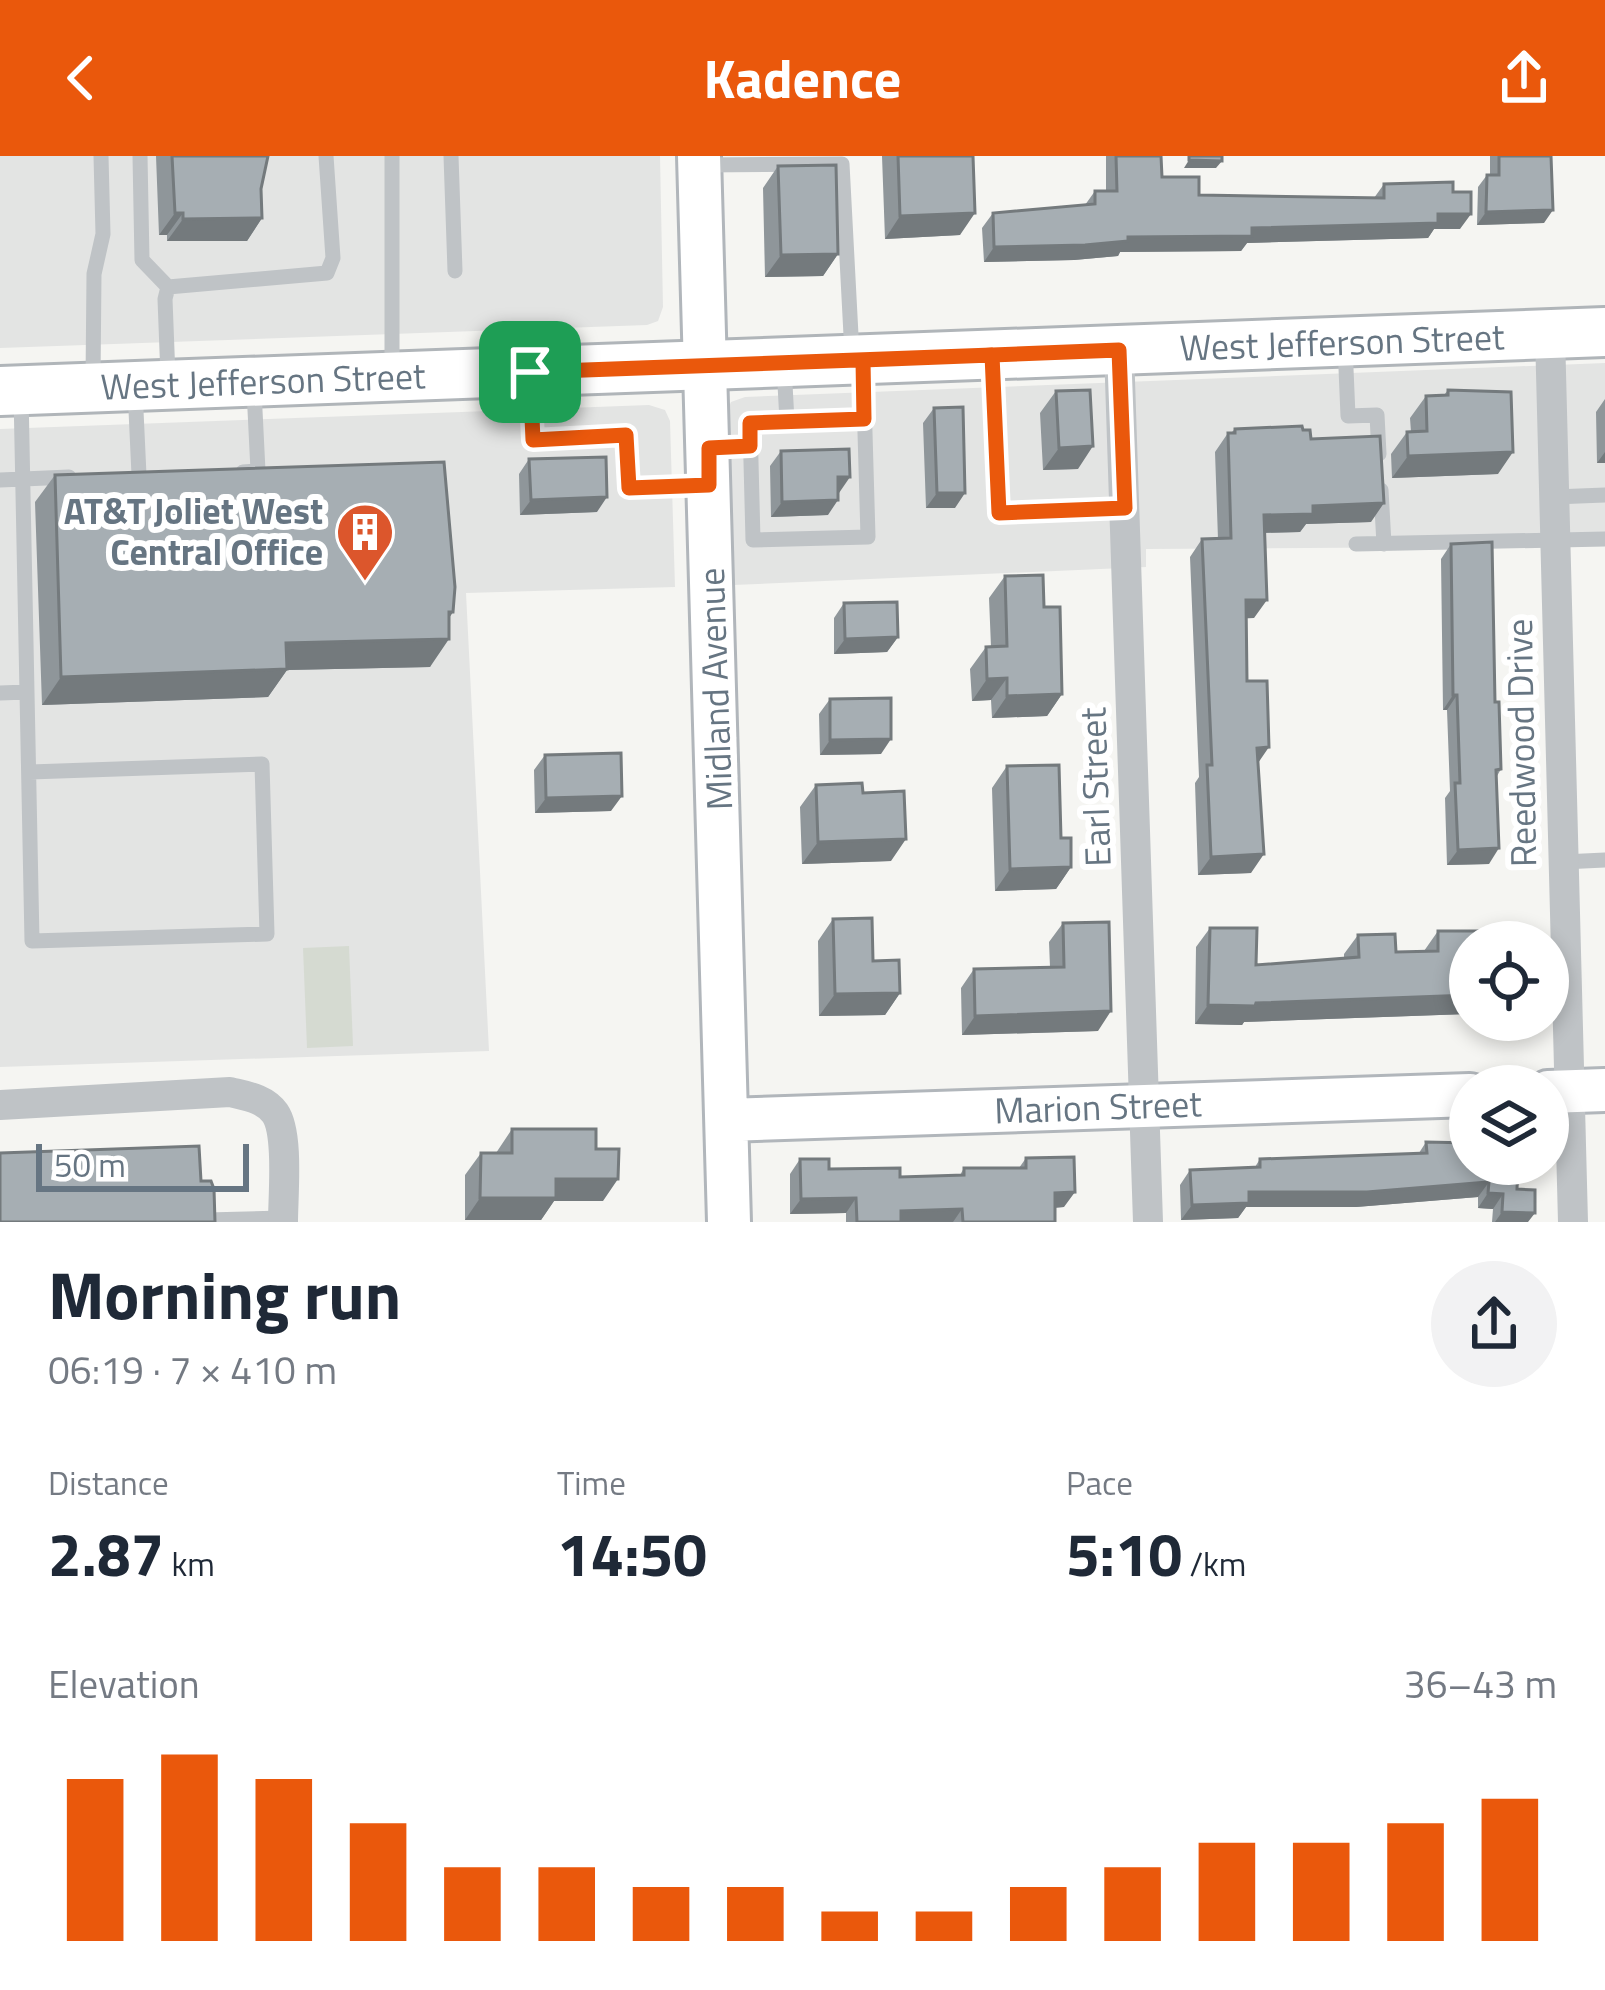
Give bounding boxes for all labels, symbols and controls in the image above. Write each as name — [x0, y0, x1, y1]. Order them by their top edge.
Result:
text: Kadence — [704, 37, 901, 119]
icon: back — [48, 45, 114, 111]
icon: share — [1491, 45, 1557, 111]
street label: West Jefferson Street — [1179, 308, 1506, 375]
pin — [479, 321, 581, 423]
icon: arrive — [497, 339, 563, 405]
street label: West Jefferson Street — [100, 347, 427, 414]
place label: AT&T Joliet West Central Office — [64, 483, 323, 579]
building icon: AT&T Joliet West Central Office — [334, 501, 396, 583]
street label: Midland Avenue — [683, 567, 746, 811]
street label: Reedwood Drive — [1491, 618, 1550, 868]
street label: Earl Street — [1064, 706, 1125, 868]
map controls — [1449, 921, 1569, 1185]
button: locate — [1449, 921, 1569, 1041]
button: layers — [1449, 1065, 1569, 1185]
street label: Marion Street — [993, 1075, 1203, 1138]
scale bar — [36, 1138, 249, 1191]
text: 50 m — [54, 1140, 126, 1190]
text: Morning run — [48, 1244, 401, 1345]
button: share — [1431, 1261, 1557, 1387]
text: 06:19 · 7 × 410 m — [48, 1340, 337, 1399]
text: Distance — [48, 1458, 169, 1508]
text: Time — [557, 1458, 626, 1508]
text: Pace — [1066, 1458, 1133, 1508]
text: 2.87 — [48, 1508, 164, 1599]
text: 14:50 — [557, 1508, 707, 1599]
text: 5:10 — [1066, 1508, 1182, 1599]
text: km — [164, 1539, 215, 1589]
text: /km — [1182, 1539, 1246, 1589]
text: Elevation — [48, 1654, 200, 1713]
text: 36–43 m — [1404, 1654, 1557, 1713]

